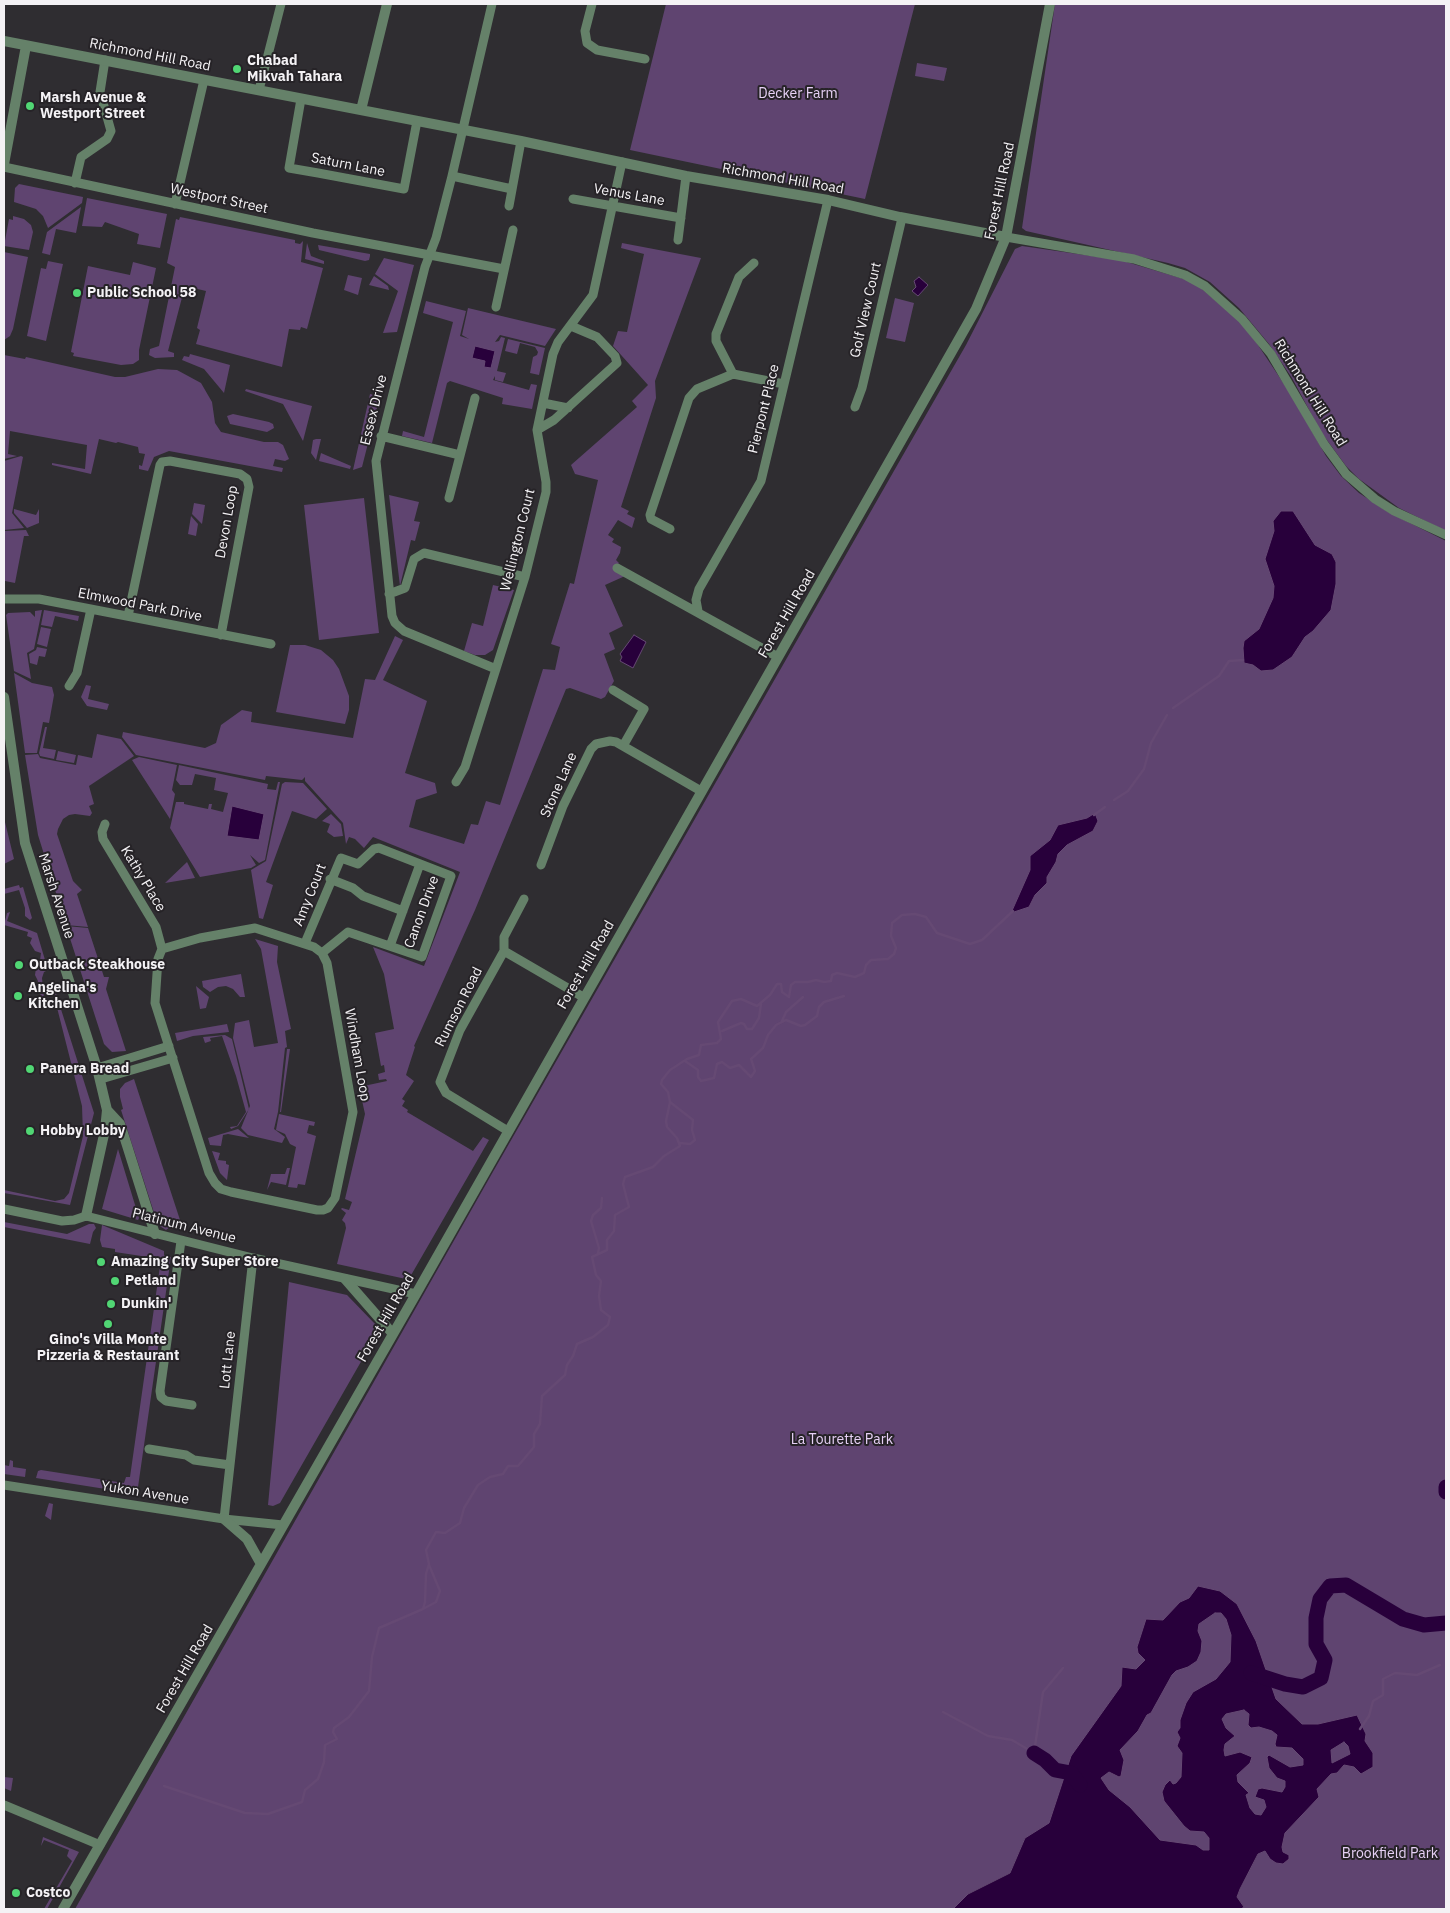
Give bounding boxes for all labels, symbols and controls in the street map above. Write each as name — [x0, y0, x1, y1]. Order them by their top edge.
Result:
street label: Richmond Hill Road — [88, 35, 212, 75]
place label: Chabad Mikvah Tahara — [247, 53, 342, 85]
marker: Chabad Mikvah Tahara — [231, 63, 243, 75]
park label: Decker Farm — [758, 86, 838, 102]
place label: Marsh Avenue & Westport Street — [40, 90, 146, 122]
marker: Marsh Avenue & Westport Street — [24, 100, 36, 112]
street label: Forest Hill Road — [981, 141, 1019, 241]
street label: Saturn Lane — [310, 150, 386, 180]
street label: Richmond Hill Road — [721, 160, 845, 198]
street label: Westport Street — [169, 180, 269, 218]
street label: Venus Lane — [592, 180, 666, 210]
street label: Golf View Court — [847, 261, 885, 359]
place label: Public School 58 — [87, 285, 196, 301]
marker: Public School 58 — [71, 287, 83, 299]
street label: Richmond Hill Road — [1270, 336, 1350, 450]
street label: Pierpont Place — [745, 363, 783, 455]
street label: Essex Drive — [357, 373, 391, 447]
street label: Devon Loop — [212, 484, 242, 560]
street label: Wellington Court — [497, 487, 539, 593]
street label: Forest Hill Road — [755, 567, 819, 661]
street label: Elmwood Park Drive — [77, 585, 203, 625]
street label: Stone Lane — [537, 750, 581, 820]
street label: Kathy Place — [117, 843, 169, 915]
street label: Marsh Avenue — [34, 851, 78, 941]
street label: Amy Court — [290, 861, 330, 929]
street label: Canon Drive — [401, 874, 443, 950]
street label: Forest Hill Road — [554, 918, 618, 1012]
place label: Outback Steakhouse — [29, 957, 165, 973]
marker: Outback Steakhouse — [13, 959, 25, 971]
street label: Rumson Road — [432, 964, 486, 1050]
place label: Angelina's Kitchen — [28, 980, 97, 1012]
marker: Angelina's Kitchen — [12, 990, 24, 1002]
street label: Windham Loop — [341, 1007, 373, 1103]
place label: Panera Bread — [40, 1061, 129, 1077]
marker: Panera Bread — [24, 1063, 36, 1075]
place label: Hobby Lobby — [40, 1123, 125, 1139]
marker: Hobby Lobby — [24, 1125, 36, 1137]
street label: Platinum Avenue — [130, 1205, 238, 1247]
place label: Amazing City Super Store — [111, 1254, 279, 1270]
marker: Amazing City Super Store — [95, 1256, 107, 1268]
street label: Forest Hill Road — [354, 1271, 418, 1365]
place label: Petland — [125, 1273, 176, 1289]
marker: Petland — [109, 1275, 121, 1287]
place label: Dunkin' — [121, 1296, 171, 1312]
marker: Dunkin' — [105, 1298, 117, 1310]
marker: Gino's Villa Monte Pizzeria & Restaurant — [102, 1318, 114, 1330]
street label: Lott Lane — [217, 1330, 239, 1390]
place label: Gino's Villa Monte Pizzeria & Restaurant — [37, 1332, 179, 1364]
park label: La Tourette Park — [791, 1432, 893, 1448]
street label: Yukon Avenue — [100, 1478, 190, 1508]
street label: Forest Hill Road — [153, 1622, 217, 1716]
park label: Brookfield Park — [1342, 1846, 1438, 1862]
place label: Costco — [26, 1885, 70, 1901]
marker: Costco — [10, 1887, 22, 1899]

